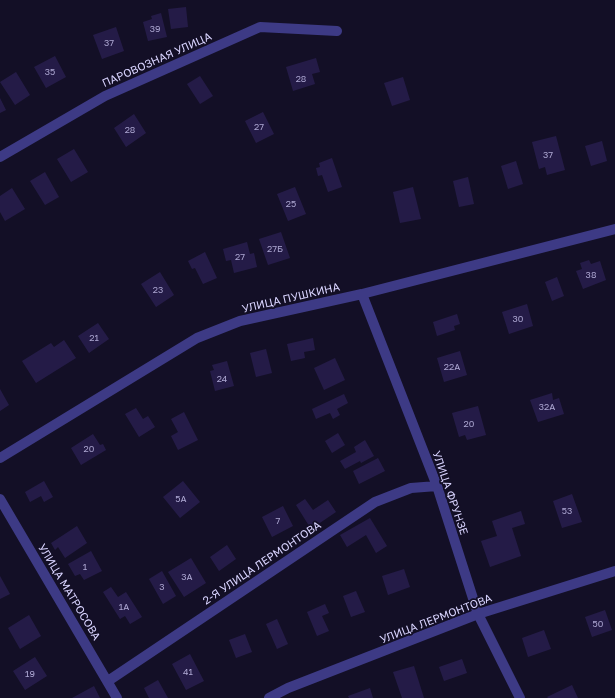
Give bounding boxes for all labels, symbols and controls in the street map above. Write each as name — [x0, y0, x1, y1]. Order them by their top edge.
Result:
house number: 39 — [150, 24, 160, 34]
street label: ПАРОВОЗНАЯ УЛИЦА — [100, 30, 214, 90]
house number: 37 — [104, 38, 114, 48]
house number: 35 — [45, 67, 55, 77]
house number: 28 — [296, 74, 306, 84]
house number: 27 — [254, 122, 264, 132]
house number: 28 — [125, 125, 135, 135]
house number: 37 — [543, 150, 553, 160]
house number: 25 — [286, 199, 296, 209]
house number: 27Б — [267, 244, 283, 254]
house number: 27 — [235, 252, 245, 262]
house number: 38 — [586, 270, 596, 280]
street label: УЛИЦА ПУШКИНА — [241, 280, 341, 316]
house number: 23 — [153, 285, 163, 295]
house number: 30 — [513, 314, 523, 324]
house number: 21 — [89, 333, 99, 343]
house number: 22А — [444, 362, 460, 372]
house number: 24 — [217, 374, 227, 384]
house number: 32А — [539, 402, 555, 412]
house number: 20 — [464, 419, 474, 429]
house number: 20 — [84, 444, 94, 454]
street label: УЛИЦА ФРУНЗЕ — [429, 449, 471, 537]
house number: 5А — [175, 494, 187, 504]
house number: 53 — [562, 506, 572, 516]
house number: 7 — [276, 516, 280, 526]
street label: 2-Я УЛИЦА ЛЕРМОНТОВА — [200, 518, 324, 608]
street label: УЛИЦА МАТРОСОВА — [35, 541, 103, 643]
house number: 1 — [83, 562, 87, 572]
house number: 3А — [181, 572, 193, 582]
house number: 3 — [159, 582, 165, 592]
street label: УЛИЦА ЛЕРМОНТОВА — [378, 592, 494, 646]
house number: 1А — [119, 602, 129, 612]
house number: 50 — [593, 619, 603, 629]
house number: 41 — [183, 667, 193, 677]
house number: 19 — [25, 669, 35, 679]

